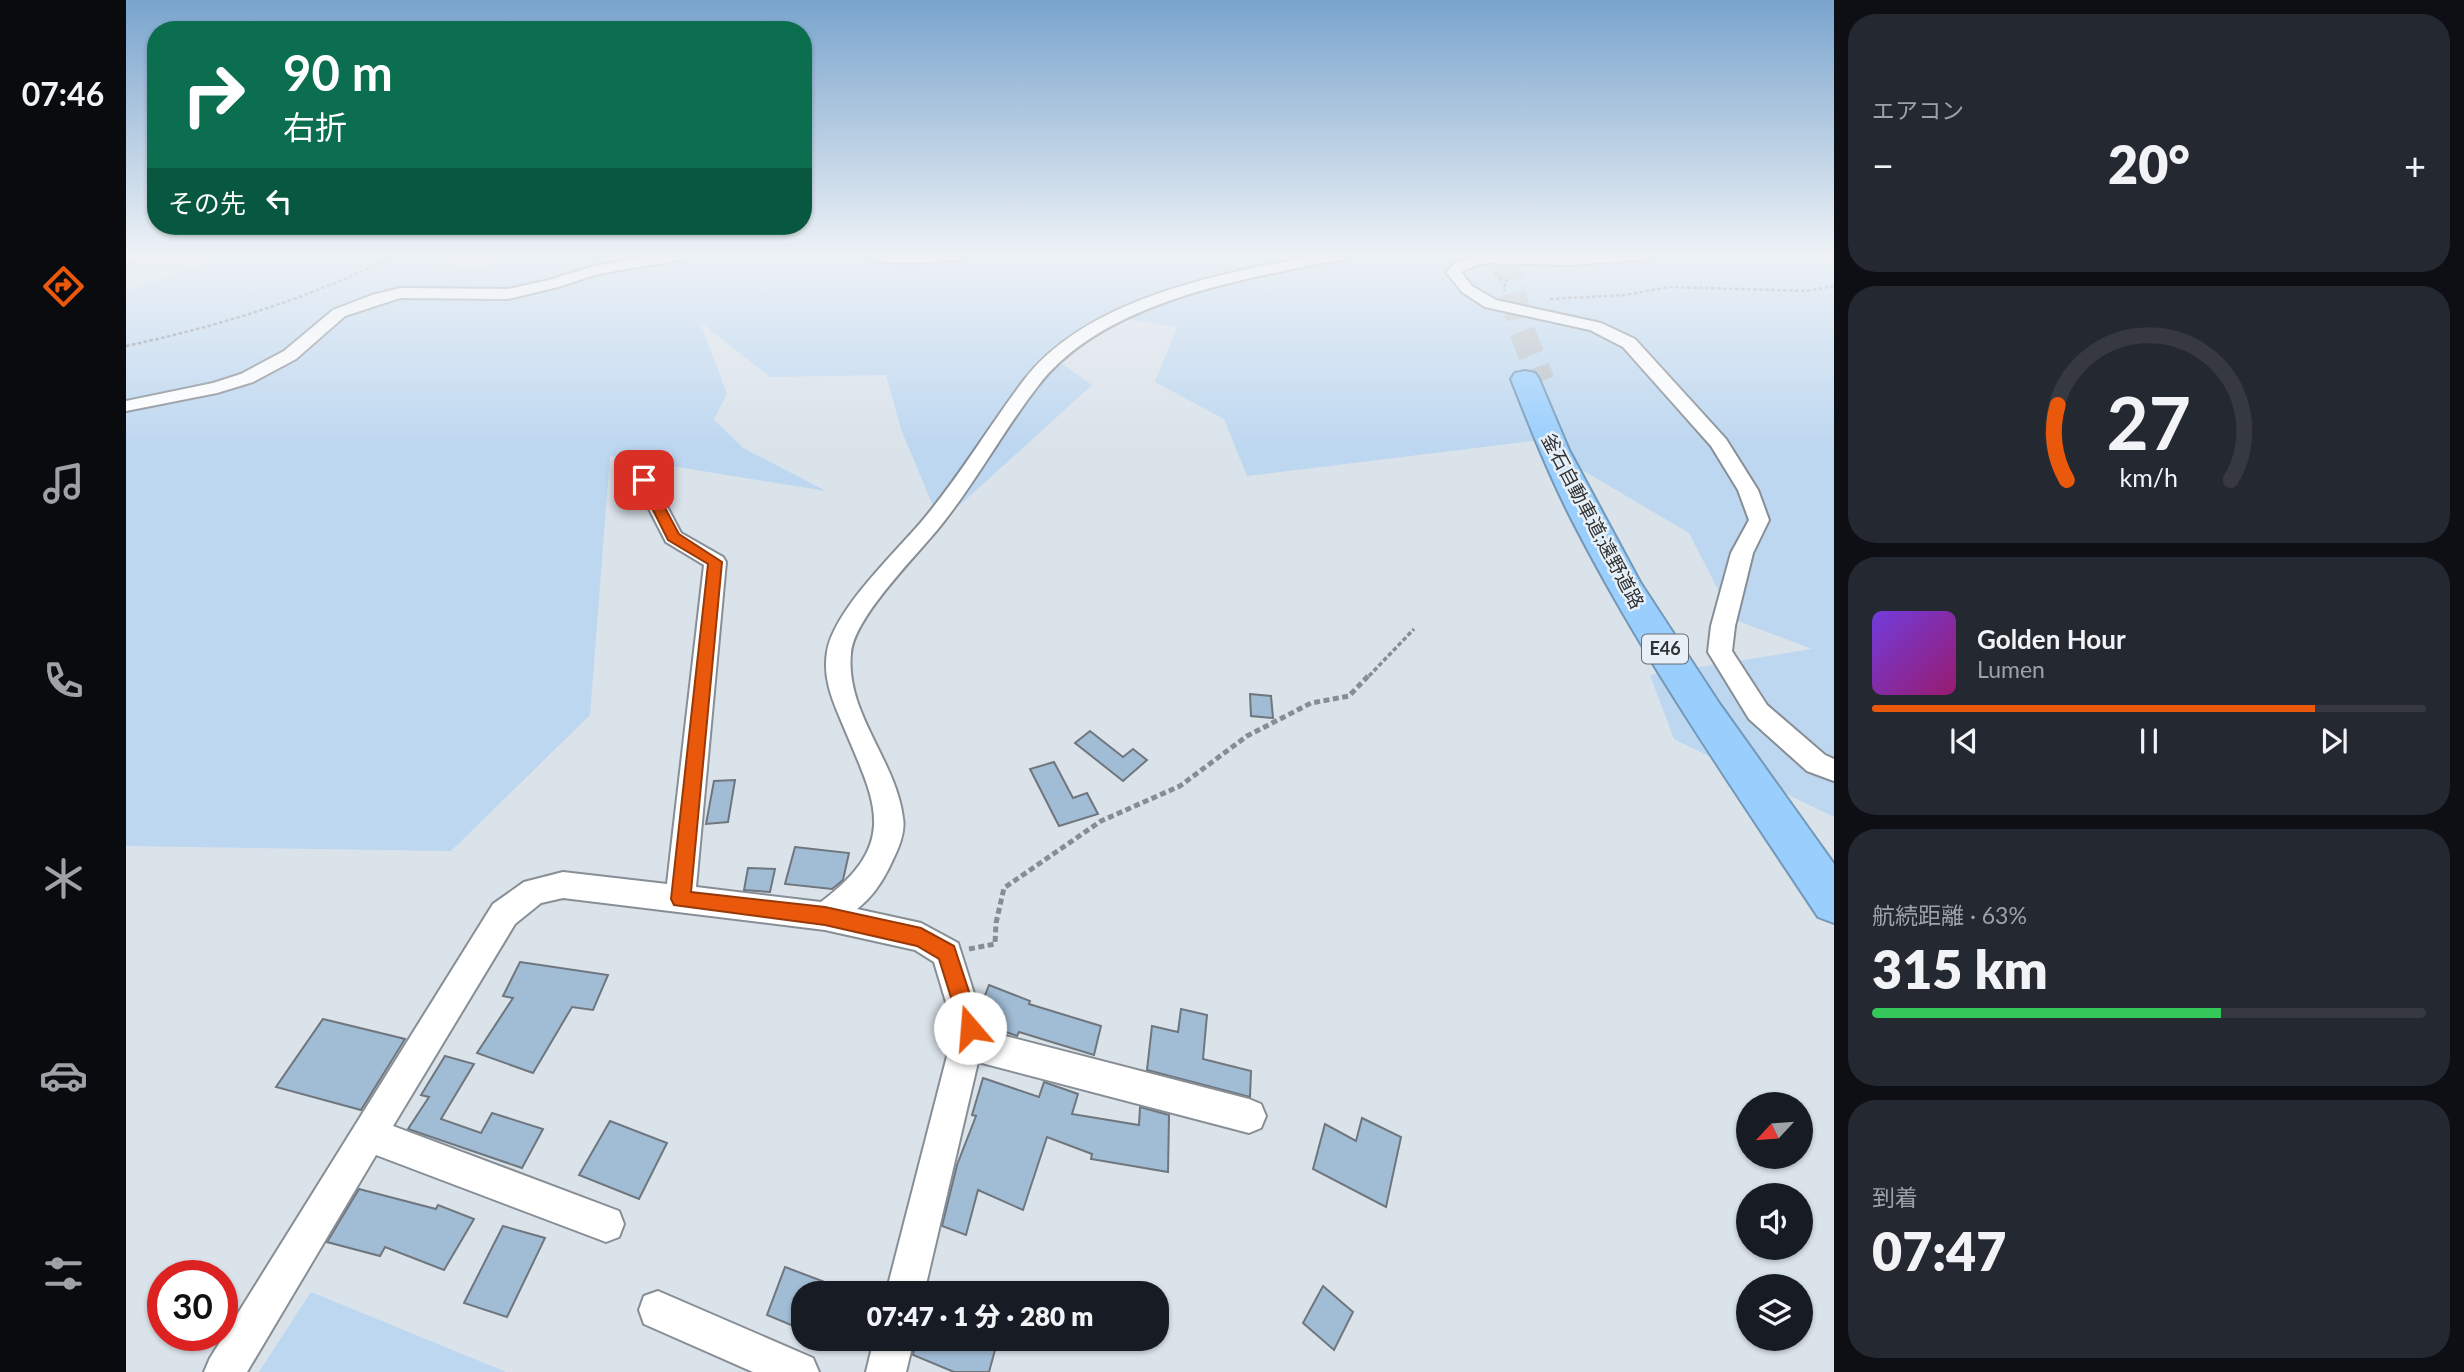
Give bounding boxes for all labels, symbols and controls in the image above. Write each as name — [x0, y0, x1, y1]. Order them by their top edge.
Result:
text: 90 m — [283, 43, 393, 101]
icon: right — [168, 49, 259, 140]
text: 07:46 — [22, 74, 104, 113]
text: エアコン — [1872, 96, 1964, 124]
text: 右折 — [283, 107, 347, 146]
text: 20° — [2108, 133, 2190, 195]
text: − — [1872, 142, 1894, 188]
text: + — [2404, 142, 2426, 188]
icon: left — [260, 182, 298, 220]
text: その先 — [168, 187, 246, 219]
icon: directions — [39, 262, 88, 311]
text: 27 — [2107, 379, 2191, 467]
street label: 釜石自動車道;遠野道路 — [1538, 429, 1649, 612]
pin — [614, 450, 674, 510]
icon: music — [39, 459, 88, 508]
icon: arrive — [625, 461, 663, 499]
text: km/h — [2120, 462, 2178, 492]
text: Golden Hour — [1977, 623, 2126, 655]
road number: E46 — [1642, 634, 1688, 664]
text: Lumen — [1977, 655, 2045, 683]
icon: phone — [39, 656, 88, 705]
icon: previous — [1945, 722, 1983, 760]
icon: pause — [2130, 722, 2168, 760]
icon: next — [2315, 722, 2353, 760]
icon: climate — [39, 854, 88, 903]
text: 航続距離 · 63% — [1872, 901, 2027, 929]
text: 315 km — [1872, 938, 2048, 1000]
position arrow — [933, 991, 1007, 1065]
icon: car — [39, 1051, 88, 1100]
north arrow — [1736, 1092, 1813, 1169]
map controls — [1736, 1092, 1813, 1351]
button: sound — [1736, 1183, 1813, 1260]
text: 到着 — [1872, 1183, 1918, 1211]
text: 07:47 — [1872, 1220, 2006, 1282]
icon: filters — [39, 1249, 88, 1298]
speed limit sign: 30 — [147, 1260, 238, 1351]
button: layers — [1736, 1274, 1813, 1351]
text: 07:47 · 1 分 · 280 m — [867, 1300, 1093, 1332]

